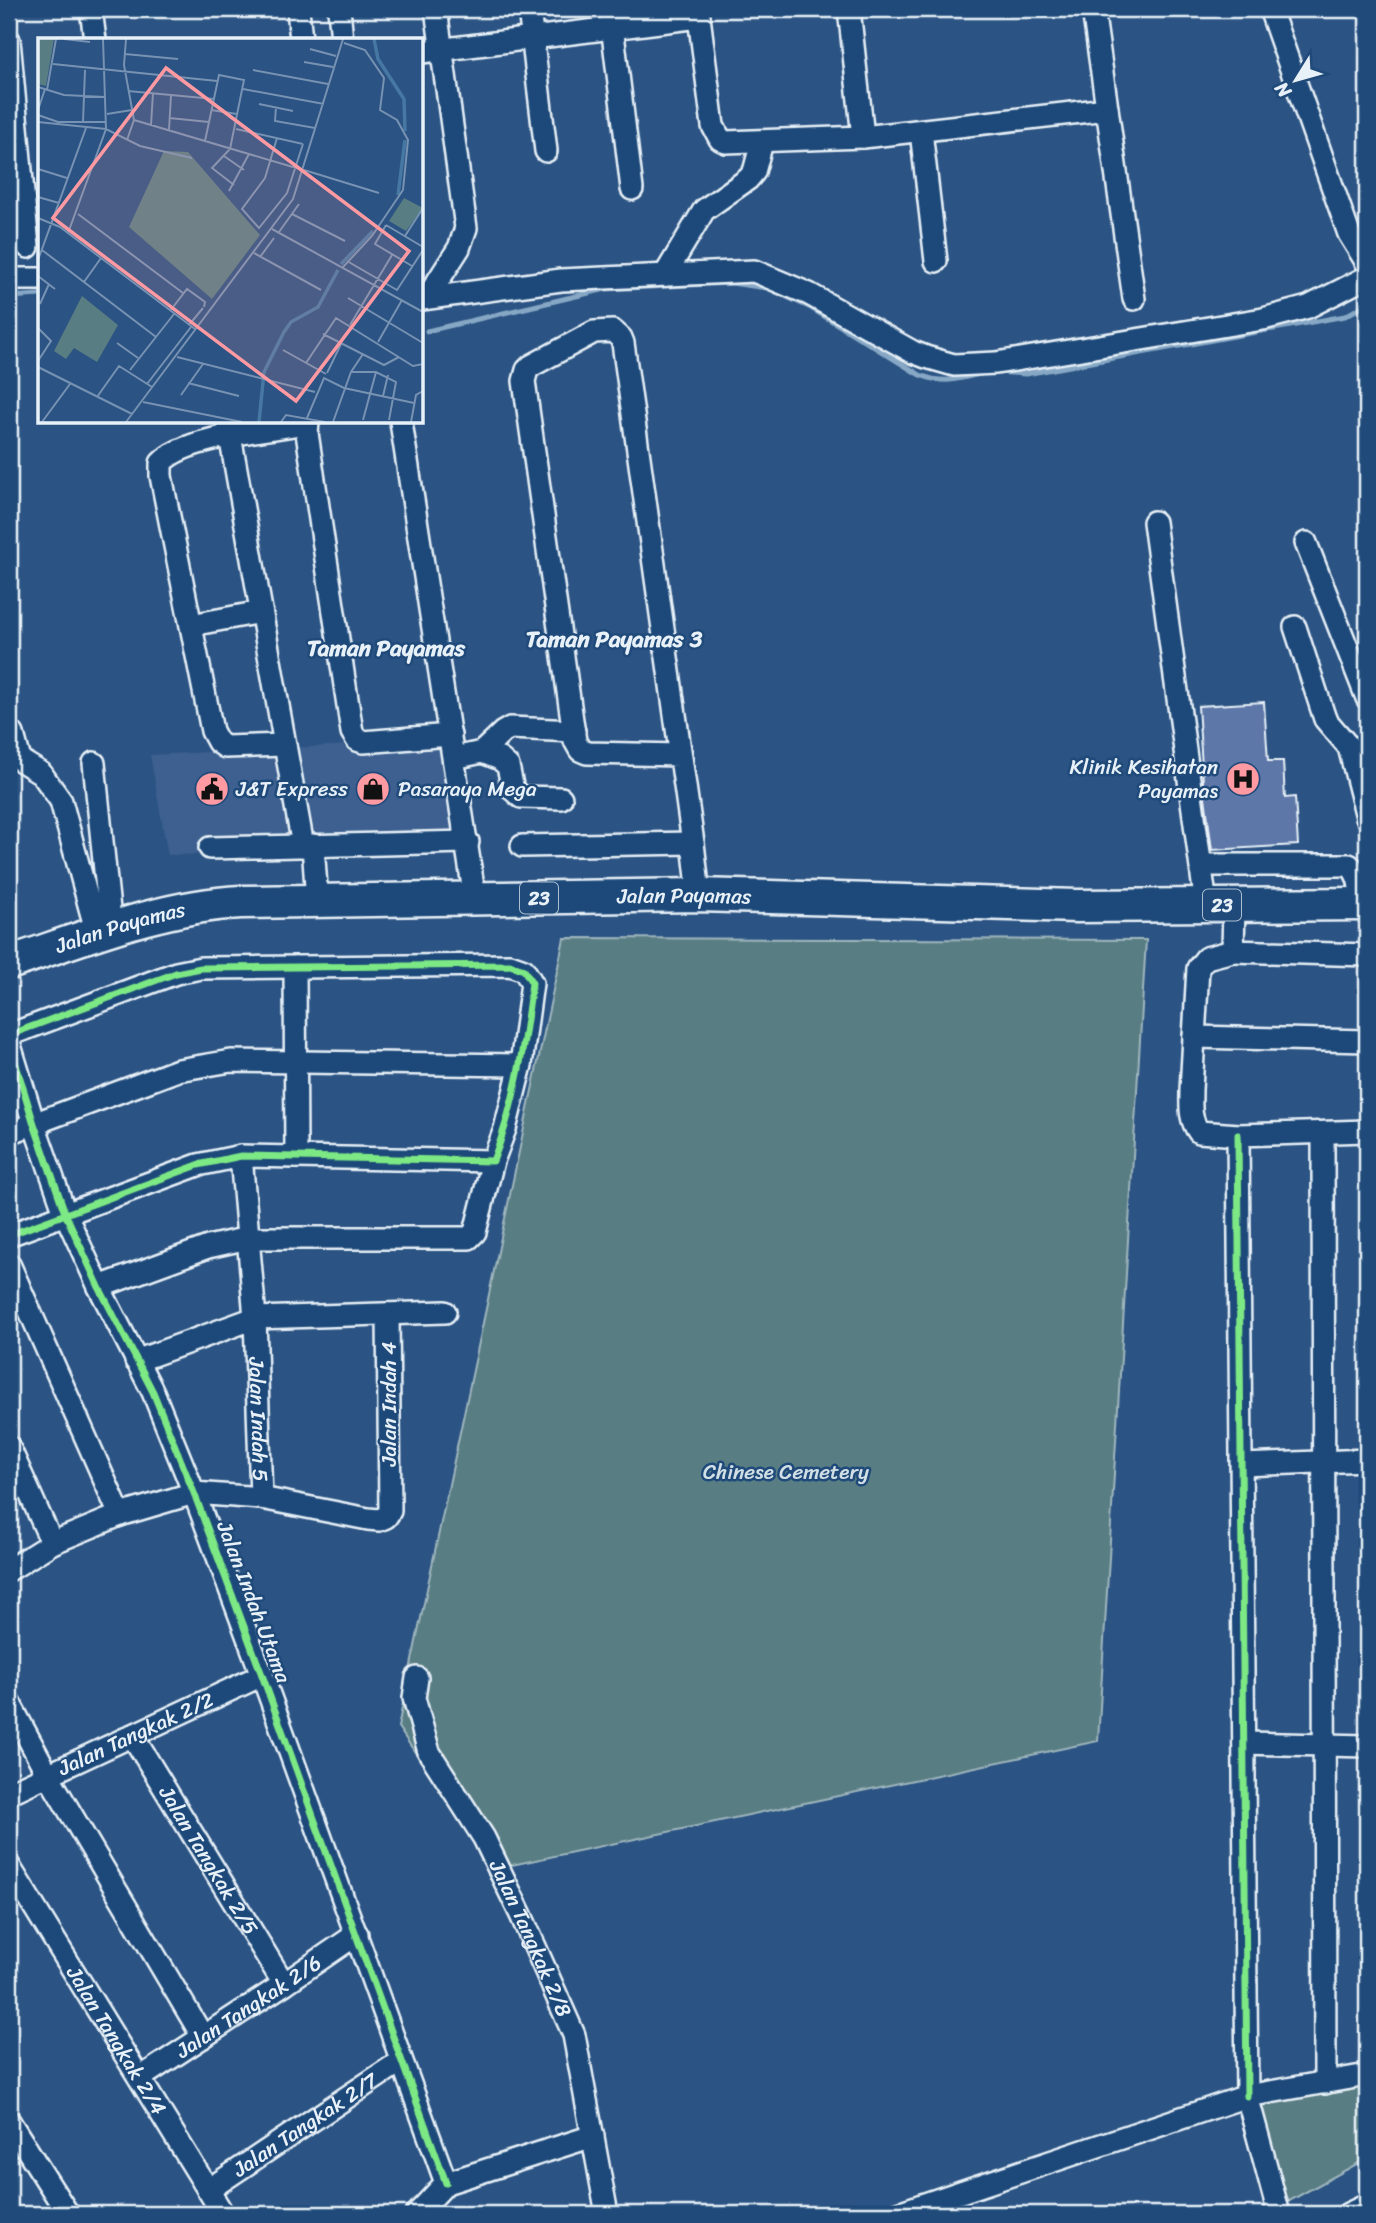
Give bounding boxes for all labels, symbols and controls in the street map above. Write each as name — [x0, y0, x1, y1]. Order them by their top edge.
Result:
inset map — [38, 38, 424, 424]
north arrow — [1260, 46, 1330, 116]
text: N — [1265, 74, 1301, 106]
district label: Taman Payamas 3 — [526, 619, 703, 660]
district label: Taman Payamas — [307, 628, 465, 669]
place label: Klinik Kesihatan Payamas — [1070, 748, 1218, 810]
hospital icon: Klinik Kesihatan Payamas — [1224, 760, 1262, 798]
public building icon: J&T Express — [193, 770, 231, 808]
place label: J&T Express — [235, 770, 348, 808]
shop icon: Pasaraya Mega — [354, 770, 392, 808]
place label: Pasaraya Mega — [398, 770, 537, 808]
street label: Jalan Payamas — [616, 876, 752, 916]
road number: 23 — [520, 882, 558, 914]
street label: Jalan Payamas — [49, 890, 189, 965]
road number: 23 — [1203, 890, 1241, 920]
street label: Jalan Indah 4 — [370, 1342, 408, 1467]
street label: Jalan Indah 5 — [237, 1356, 279, 1482]
park label: Chinese Cemetery — [703, 1453, 869, 1491]
street label: Jalan Indah Utama — [205, 1514, 303, 1689]
street label: Jalan Tangkak 2/2 — [51, 1681, 220, 1787]
street label: Jalan Tangkak 2/5 — [148, 1777, 269, 1943]
street label: Jalan Tangkak 2/8 — [478, 1852, 583, 2023]
street label: Jalan Tangkak 2/6 — [167, 1944, 330, 2069]
street label: Jalan Tangkak 2/4 — [55, 1958, 177, 2123]
street label: Jalan Tangkak 2/7 — [224, 2061, 388, 2188]

